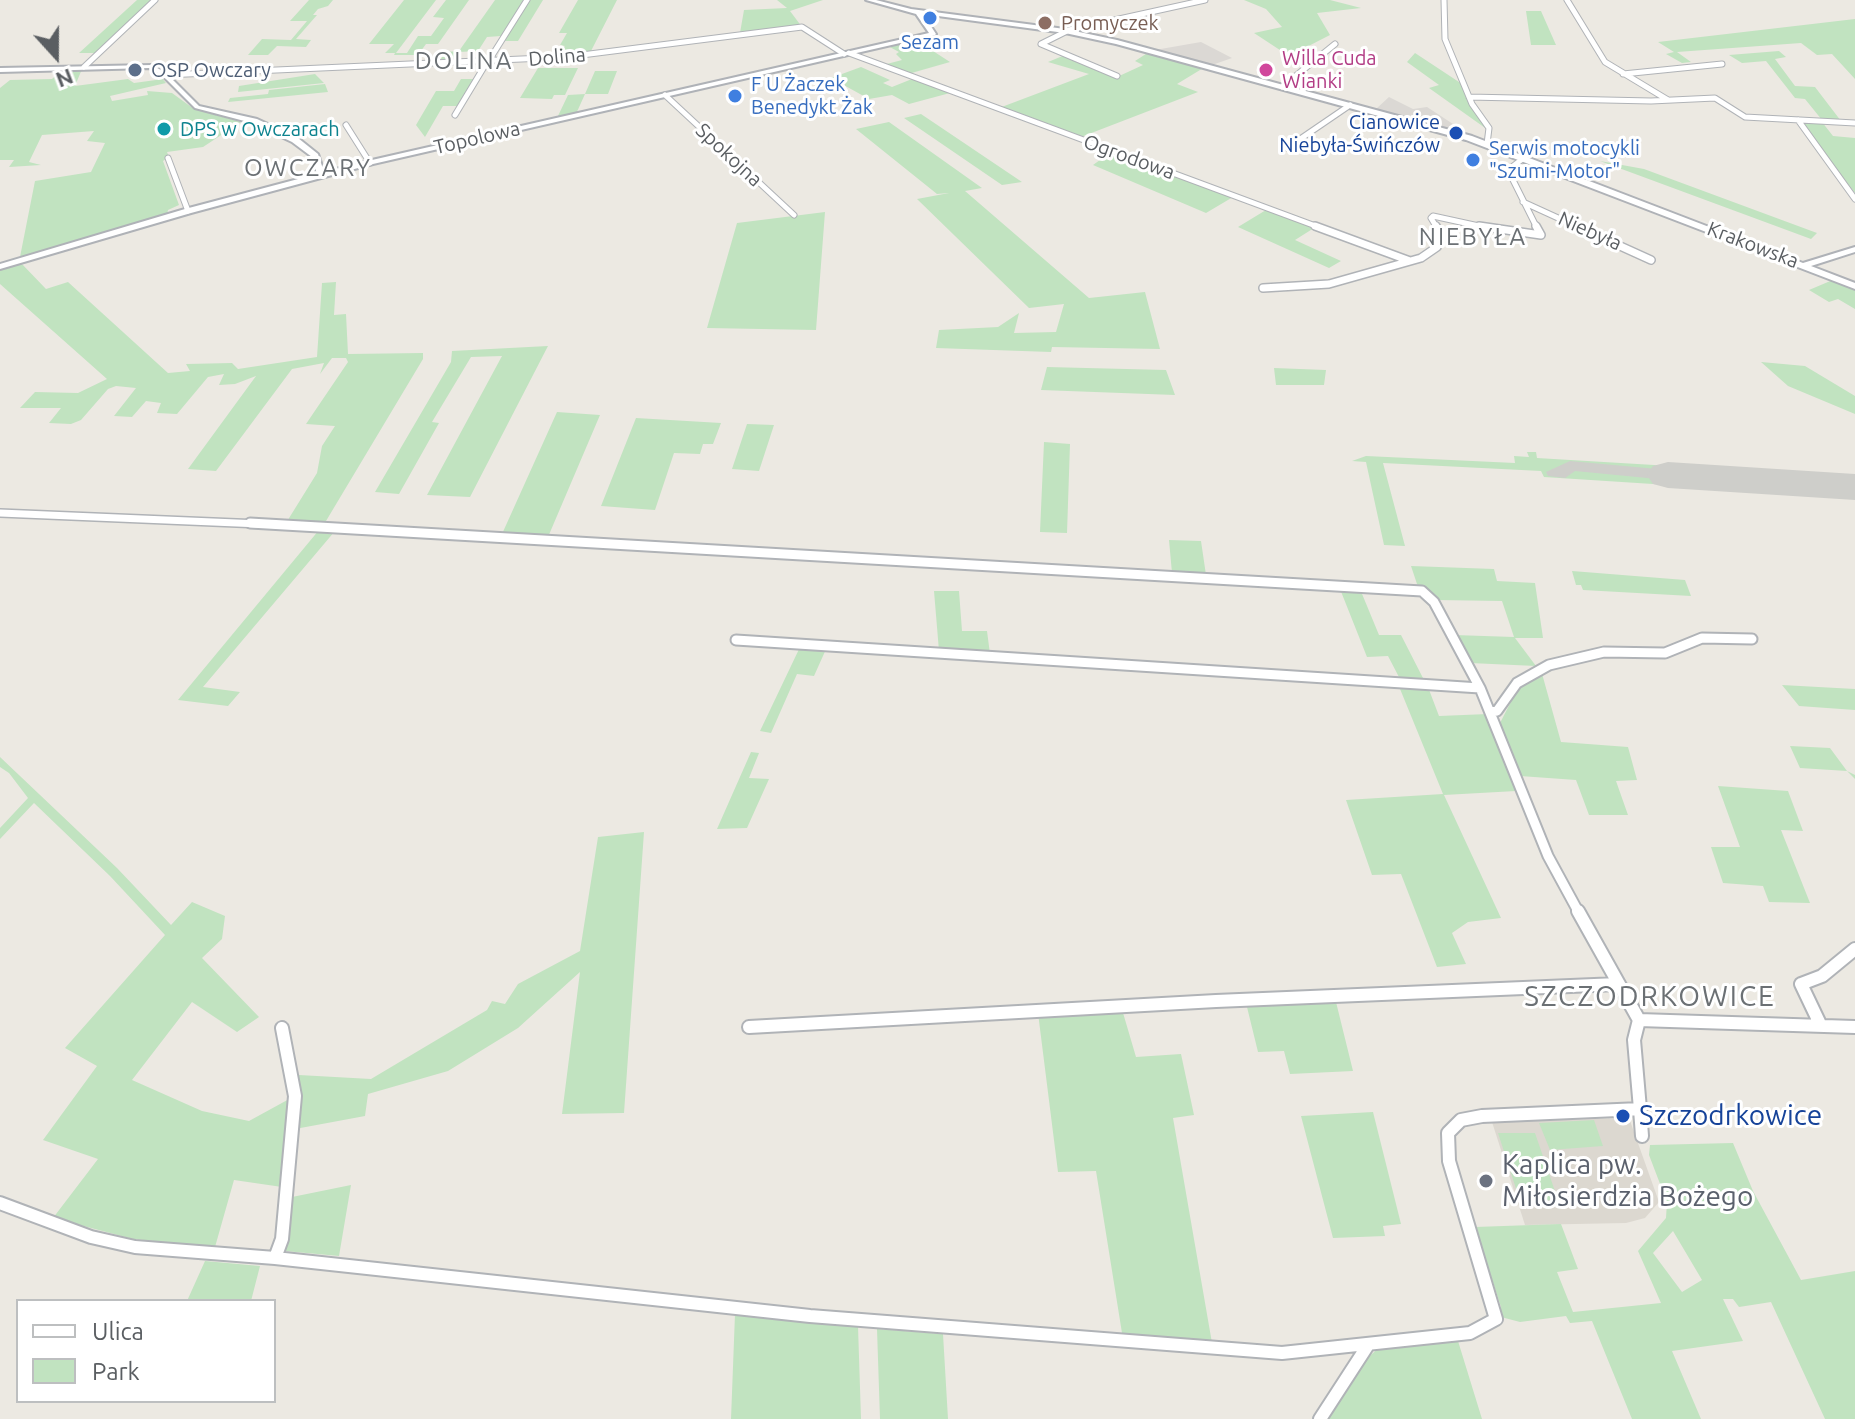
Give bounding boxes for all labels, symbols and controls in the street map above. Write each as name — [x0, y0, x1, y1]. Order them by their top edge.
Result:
marker: Sezam — [921, 9, 939, 27]
place label: Promyczek — [1061, 11, 1159, 35]
marker: Promyczek — [1036, 14, 1054, 32]
north arrow — [16, 16, 96, 96]
place label: Sezam — [901, 30, 959, 54]
street label: Dolina — [527, 43, 587, 71]
place label: Willa Cuda Wianki — [1282, 46, 1377, 93]
district label: DOLINA — [415, 47, 513, 75]
place label: OSP Owczary — [151, 58, 271, 82]
marker: OSP Owczary — [126, 61, 144, 79]
marker: Willa Cuda Wianki — [1257, 61, 1275, 79]
text: N — [53, 64, 77, 93]
place label: F U Żaczek Benedykt Żak — [751, 72, 873, 119]
marker: F U Żaczek Benedykt Żak — [726, 87, 744, 105]
place label: Cianowice Niebyła-Świńczów — [1279, 110, 1440, 157]
street label: Topolowa — [431, 116, 523, 160]
place label: DPS w Owczarach — [180, 117, 340, 141]
street label: Spokojna — [691, 118, 767, 192]
marker: DPS w Owczarach — [155, 120, 173, 138]
marker: Cianowice Niebyła-Świńczów — [1447, 124, 1465, 142]
street label: Ogrodowa — [1080, 129, 1178, 185]
place label: Serwis motocykli "Szumi-Motor" — [1489, 136, 1640, 183]
marker: Serwis motocykli "Szumi-Motor" — [1464, 151, 1482, 169]
district label: OWCZARY — [244, 154, 372, 182]
street label: Niebyła — [1554, 206, 1626, 256]
street label: Krakowska — [1704, 217, 1802, 273]
district label: NIEBYŁA — [1419, 223, 1527, 251]
district label: SZCZODRKOWICE — [1524, 980, 1776, 1014]
place label: Szczodrkowice — [1639, 1099, 1822, 1133]
marker: Szczodrkowice — [1614, 1107, 1632, 1125]
place label: Kaplica pw. Miłosierdzia Bożego — [1502, 1148, 1753, 1214]
marker: Kaplica pw. Miłosierdzia Bożego — [1477, 1172, 1495, 1190]
legend — [16, 1299, 276, 1403]
text: Ulica — [92, 1318, 144, 1345]
text: Park — [92, 1358, 140, 1385]

